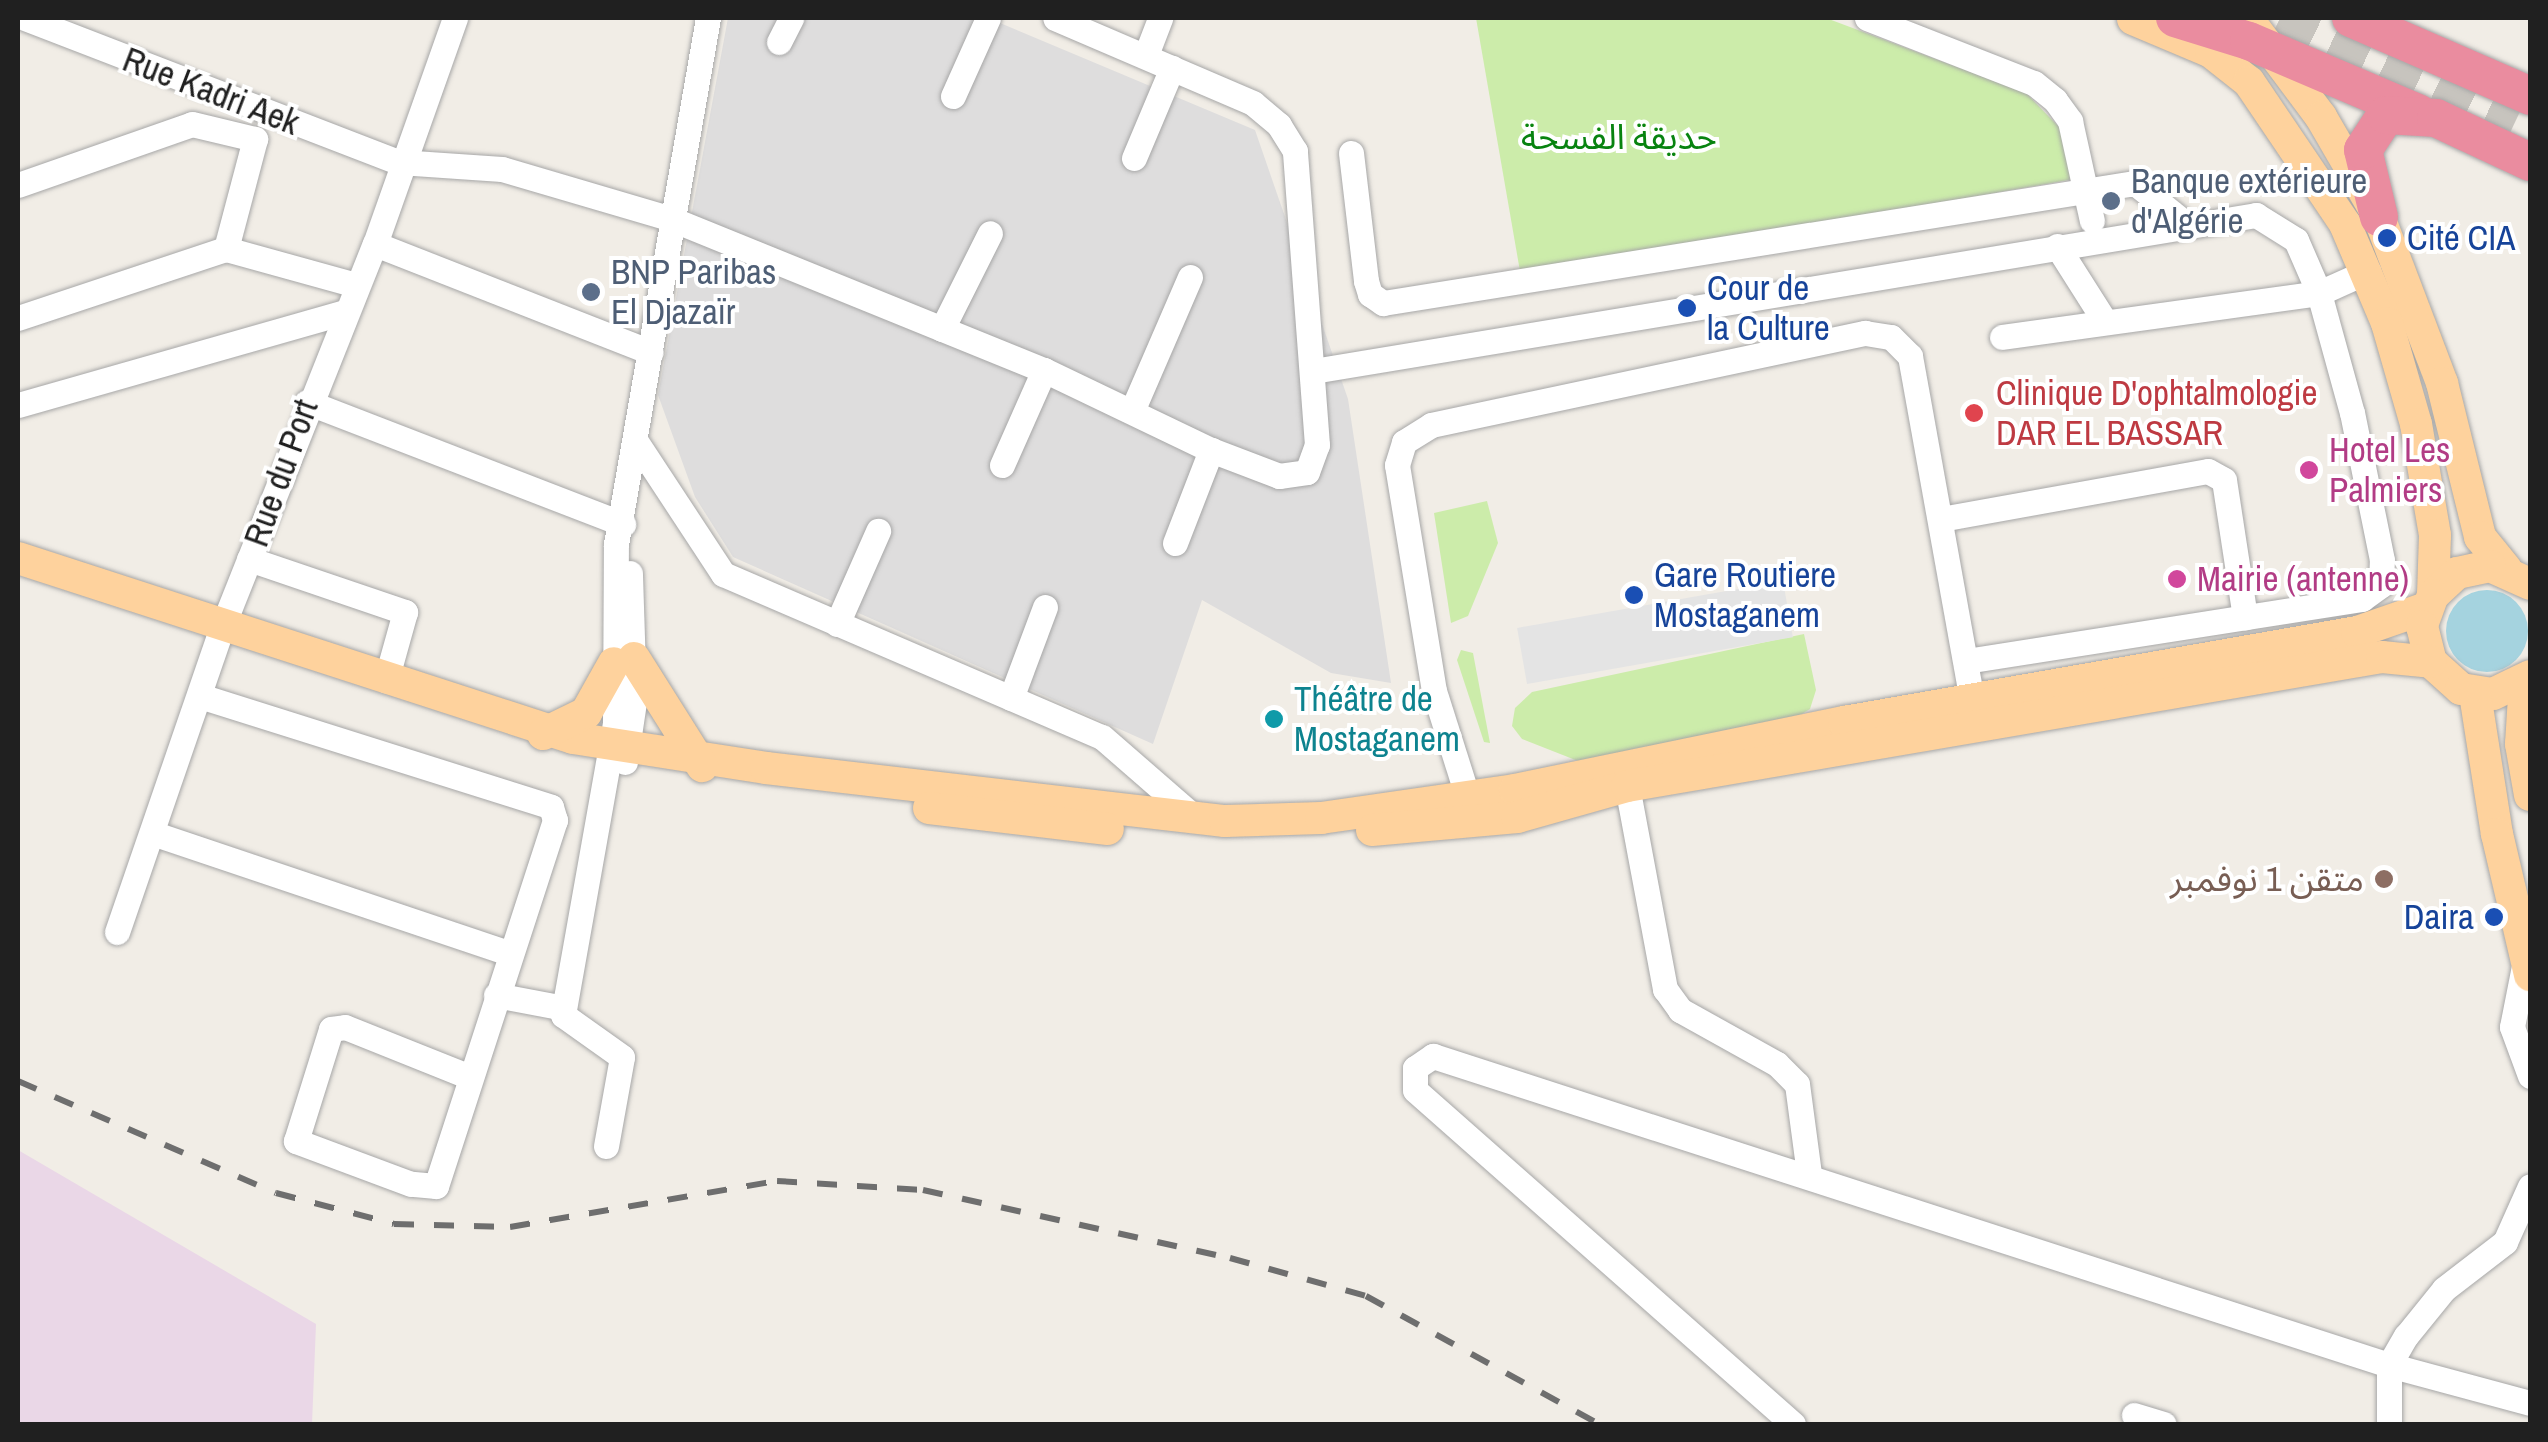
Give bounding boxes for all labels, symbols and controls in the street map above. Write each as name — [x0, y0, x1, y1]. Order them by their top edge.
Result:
street label: Rue Kadri Aek — [116, 38, 306, 144]
park label: حديقة الفسحة — [1521, 116, 1717, 158]
place label: Banque extérieure d'Algérie — [2131, 160, 2367, 242]
marker: Banque extérieure d'Algérie — [2100, 190, 2122, 212]
place label: Cité CIA — [2407, 217, 2515, 259]
marker: Cité CIA — [2376, 227, 2398, 249]
place label: BNP Paribas El Djazaïr — [611, 251, 777, 333]
place label: Cour de la Culture — [1707, 267, 1830, 349]
marker: BNP Paribas El Djazaïr — [580, 281, 602, 303]
marker: Cour de la Culture — [1676, 297, 1698, 319]
place label: Clinique D'ophtalmologie DAR EL BASSAR — [1996, 372, 2317, 454]
street label: Rue du Port — [235, 394, 327, 552]
marker: Clinique D'ophtalmologie DAR EL BASSAR — [1961, 400, 1987, 426]
place label: Hotel Les Palmiers — [2329, 429, 2450, 511]
marker: Hotel Les Palmiers — [2298, 459, 2320, 481]
place label: Gare Routiere Mostaganem — [1654, 554, 1836, 636]
place label: Mairie (antenne) — [2197, 558, 2409, 600]
marker: Mairie (antenne) — [2166, 568, 2188, 590]
marker: Gare Routiere Mostaganem — [1623, 584, 1645, 606]
place label: Théâtre de Mostaganem — [1294, 678, 1460, 760]
marker: Théâtre de Mostaganem — [1263, 708, 1285, 730]
place label: متقن 1 نوفمبر — [2170, 858, 2364, 900]
marker: متقن 1 نوفمبر — [2373, 868, 2395, 890]
place label: Daira — [2404, 896, 2474, 938]
marker: Daira — [2483, 906, 2505, 928]

